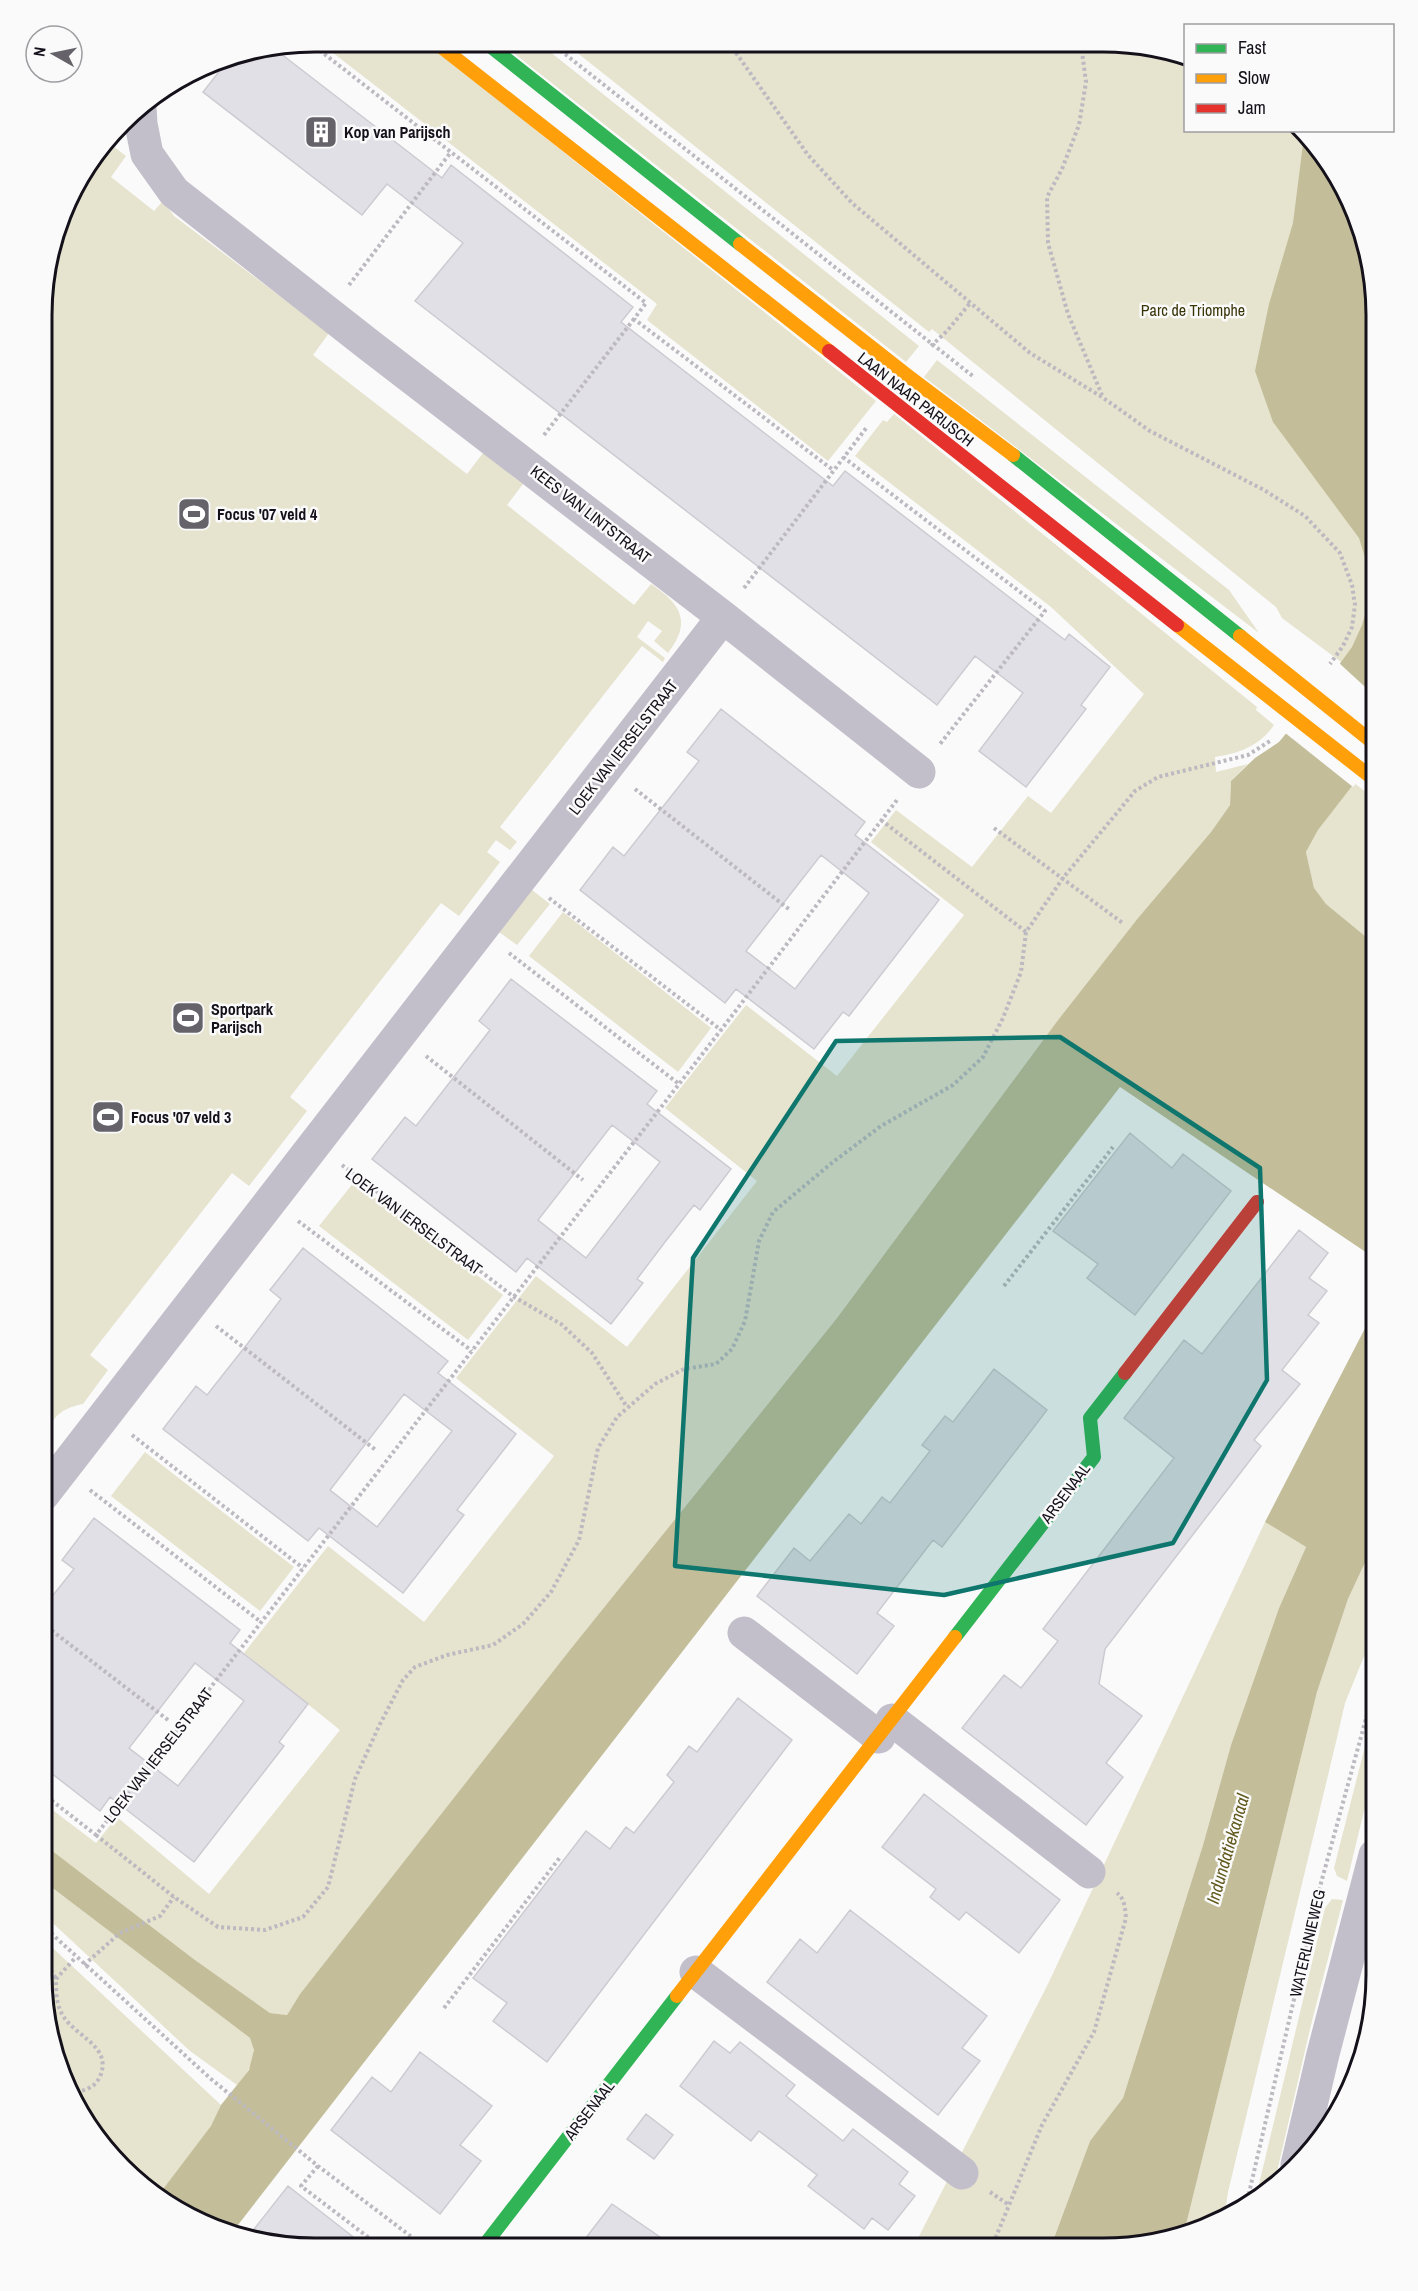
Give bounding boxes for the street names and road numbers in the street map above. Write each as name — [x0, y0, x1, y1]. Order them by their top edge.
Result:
street label: LAAN NAAR PARIJSCH — [853, 347, 979, 451]
street label: KEES VAN LINTSTRAAT — [526, 460, 656, 568]
street label: LOEK VAN IERSELSTRAAT — [563, 675, 683, 819]
street label: LOEK VAN IERSELSTRAAT — [341, 1162, 487, 1280]
street label: ARSENAAL — [1035, 1458, 1095, 1528]
street label: LOEK VAN IERSELSTRAAT — [98, 1683, 218, 1827]
street label: WATERLINIEWEG — [1284, 1887, 1330, 1999]
street label: ARSENAAL — [558, 2075, 620, 2145]

